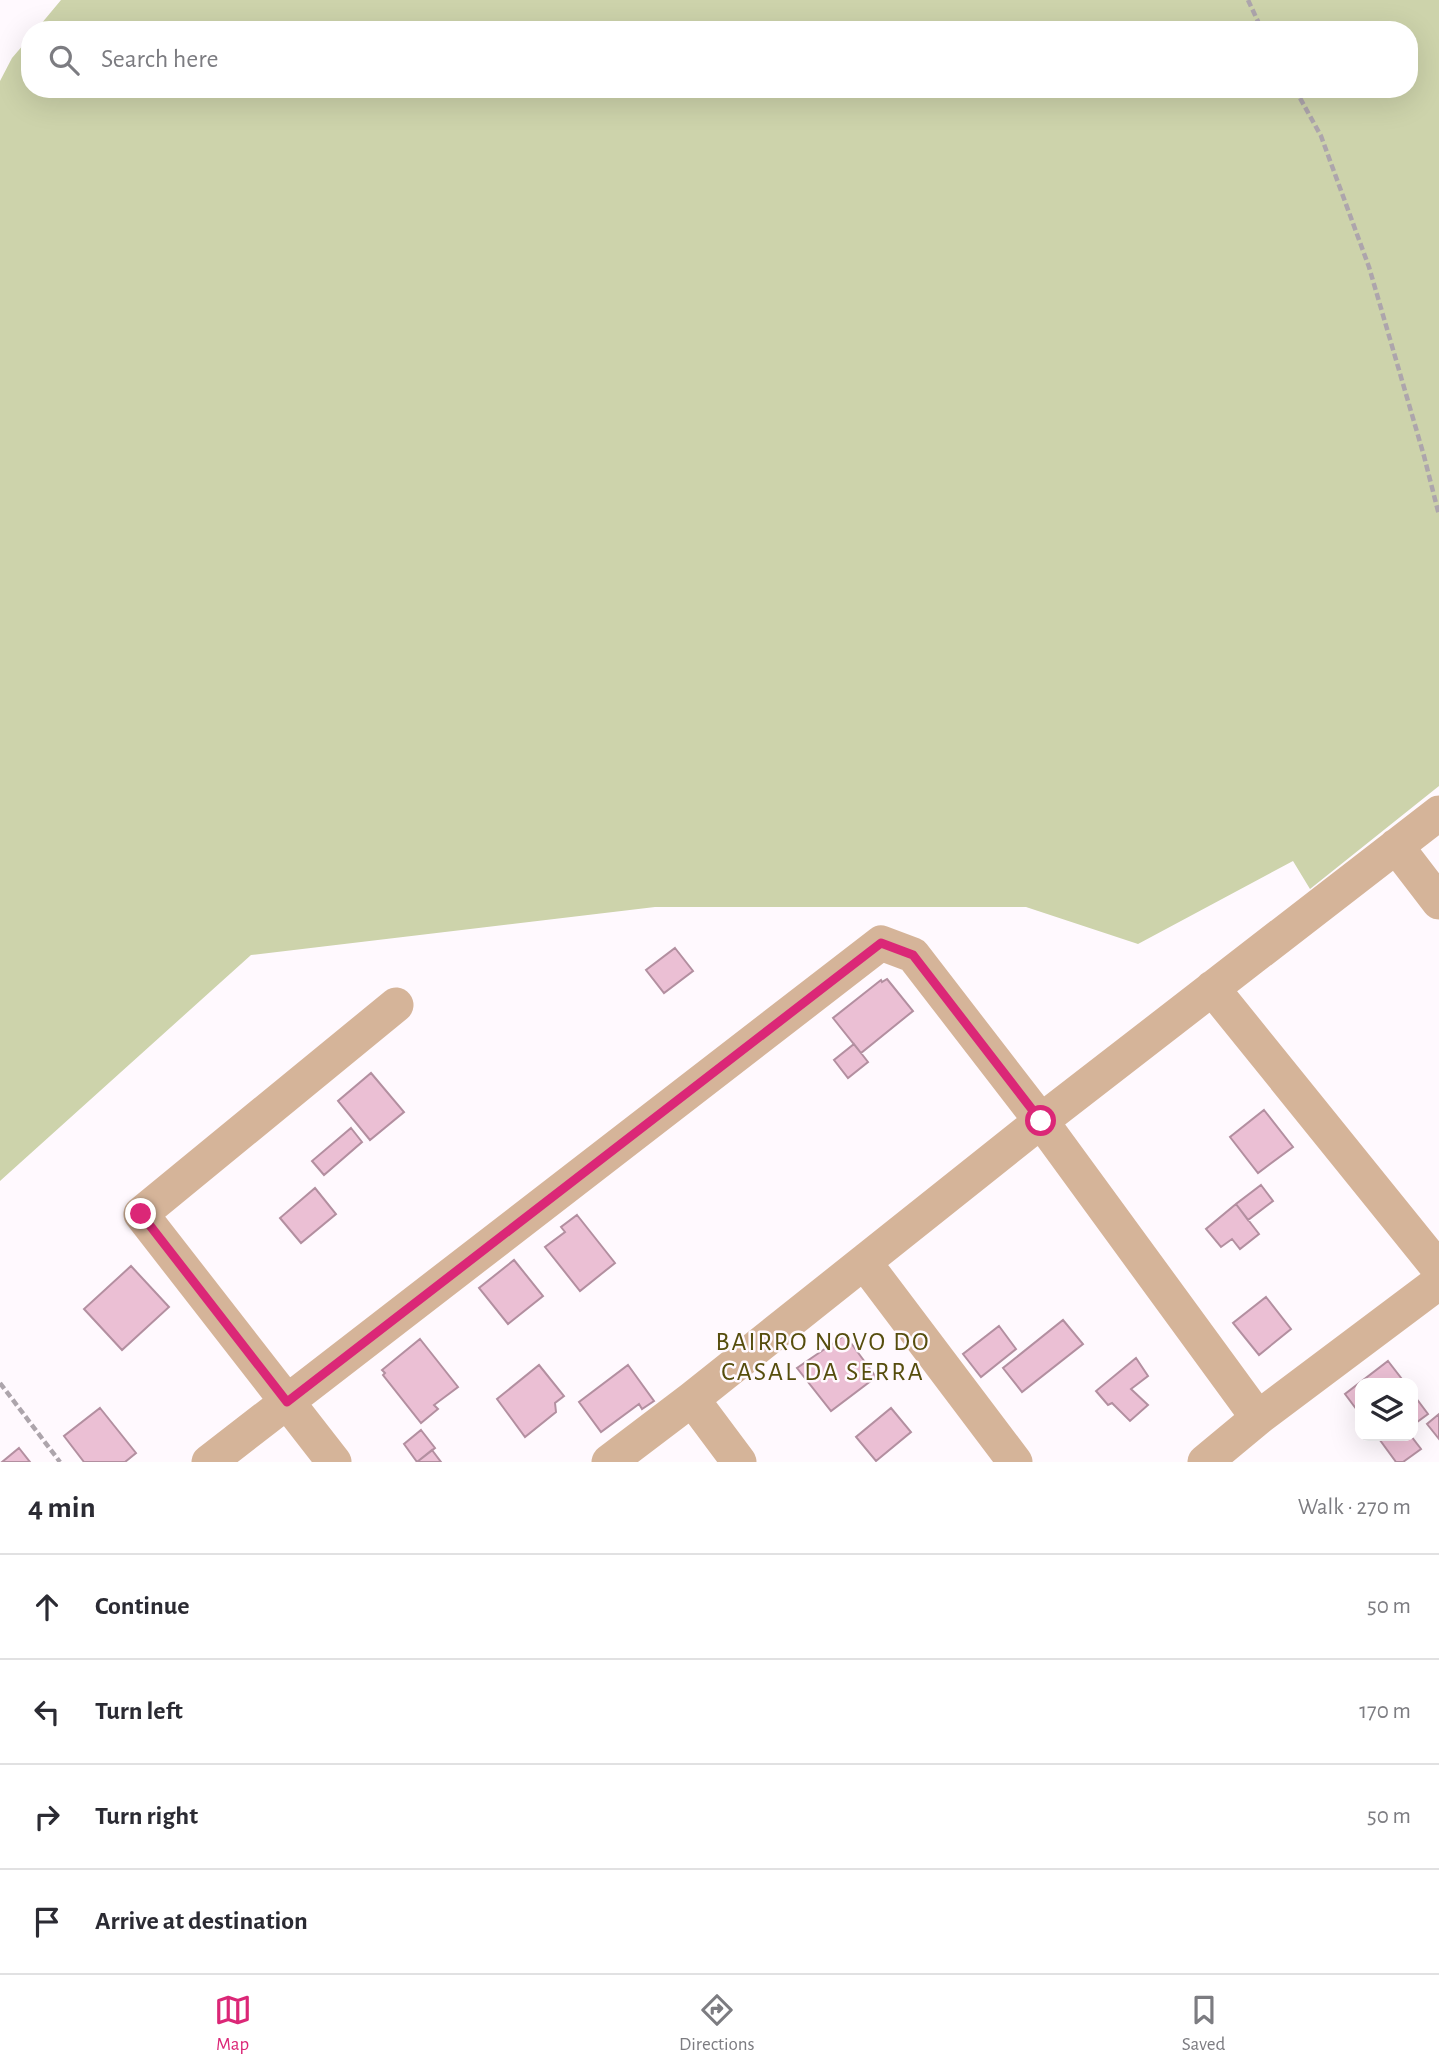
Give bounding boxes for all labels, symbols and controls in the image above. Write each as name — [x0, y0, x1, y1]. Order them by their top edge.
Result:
search box — [21, 21, 1418, 98]
icon: search — [45, 41, 83, 79]
text: Search here — [101, 46, 219, 72]
route start — [1025, 1105, 1056, 1136]
route end — [125, 1198, 156, 1229]
district label: BAIRRO NOVO DO CASAL DA SERRA — [715, 1329, 931, 1385]
map controls — [1355, 1378, 1418, 1441]
button: layers — [1355, 1378, 1418, 1441]
text: 4 min — [28, 1493, 96, 1523]
text: Walk · 270 m — [1298, 1496, 1411, 1519]
icon: ahead — [28, 1588, 66, 1626]
text: Continue — [95, 1593, 190, 1619]
text: 50 m — [1367, 1595, 1411, 1618]
icon: left — [28, 1693, 66, 1731]
text: Turn left — [95, 1698, 183, 1724]
text: 170 m — [1359, 1700, 1411, 1723]
icon: right — [28, 1798, 66, 1836]
text: Turn right — [95, 1803, 198, 1829]
text: 50 m — [1367, 1805, 1411, 1828]
icon: arrive — [28, 1903, 66, 1941]
text: Arrive at destination — [95, 1908, 308, 1934]
tab: Map — [214, 1991, 252, 2056]
tab: Directions — [679, 1991, 755, 2056]
tab: Saved — [1182, 1991, 1225, 2056]

